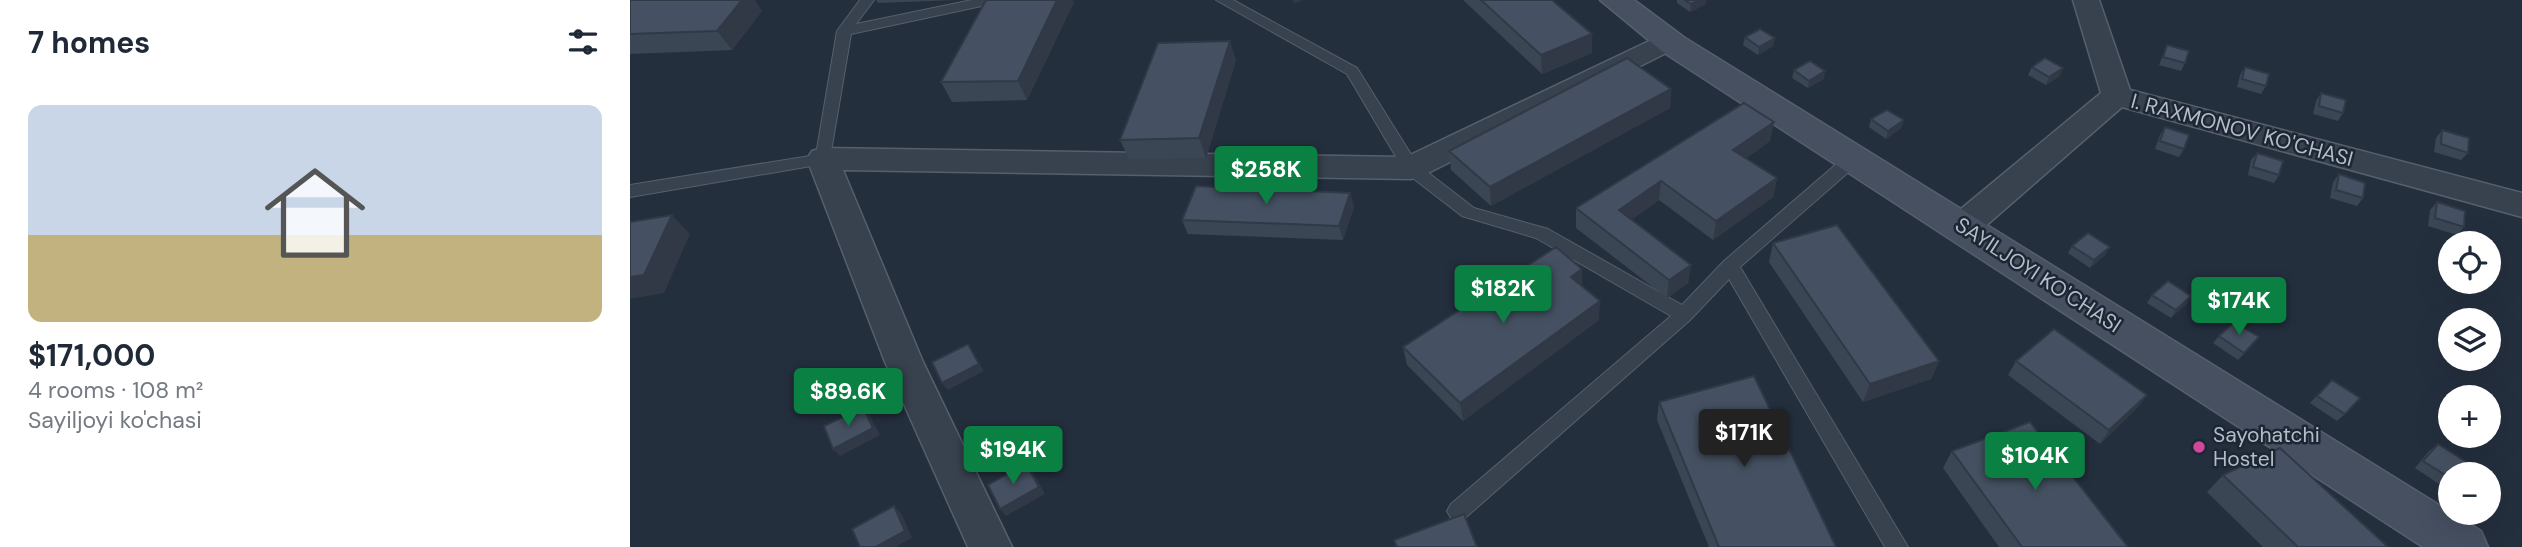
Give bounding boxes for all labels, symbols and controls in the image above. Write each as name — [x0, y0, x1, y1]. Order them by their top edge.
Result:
text: 7 homes — [28, 23, 150, 62]
icon: filters — [564, 23, 602, 61]
street label: I. RAXMONOV KO'CHASI — [2128, 87, 2356, 173]
pin: $258K — [1217, 146, 1315, 206]
icon: home — [252, 150, 378, 276]
text: $258K — [1230, 154, 1302, 184]
street label: SAYILJOYI KO'CHASI — [1950, 211, 2126, 339]
map controls — [2438, 231, 2501, 525]
button: locate — [2438, 231, 2501, 294]
pin: $182K — [1454, 266, 1552, 325]
text: $182K — [1471, 273, 1535, 303]
pin: $174K — [2190, 278, 2288, 337]
text: $174K — [2207, 285, 2271, 315]
button: layers — [2438, 308, 2501, 371]
text: $171,000 — [28, 336, 155, 375]
pin: $89.6K — [791, 368, 905, 428]
text: 4 rooms · 108 m² — [28, 375, 203, 405]
text: $89.6K — [810, 376, 886, 406]
button: + — [2438, 385, 2501, 448]
text: Sayiljoyi ko'chasi — [28, 405, 202, 435]
pin: $171K — [1695, 410, 1793, 469]
text: $171K — [1715, 417, 1773, 447]
place label: Sayohatchi Hostel — [2213, 421, 2320, 473]
pin: $194K — [964, 426, 1062, 486]
pin: $104K — [1986, 433, 2084, 492]
text: $194K — [980, 434, 1046, 464]
marker: Sayohatchi Hostel — [2191, 439, 2207, 455]
text: $104K — [2001, 440, 2069, 470]
button: − — [2438, 462, 2501, 525]

